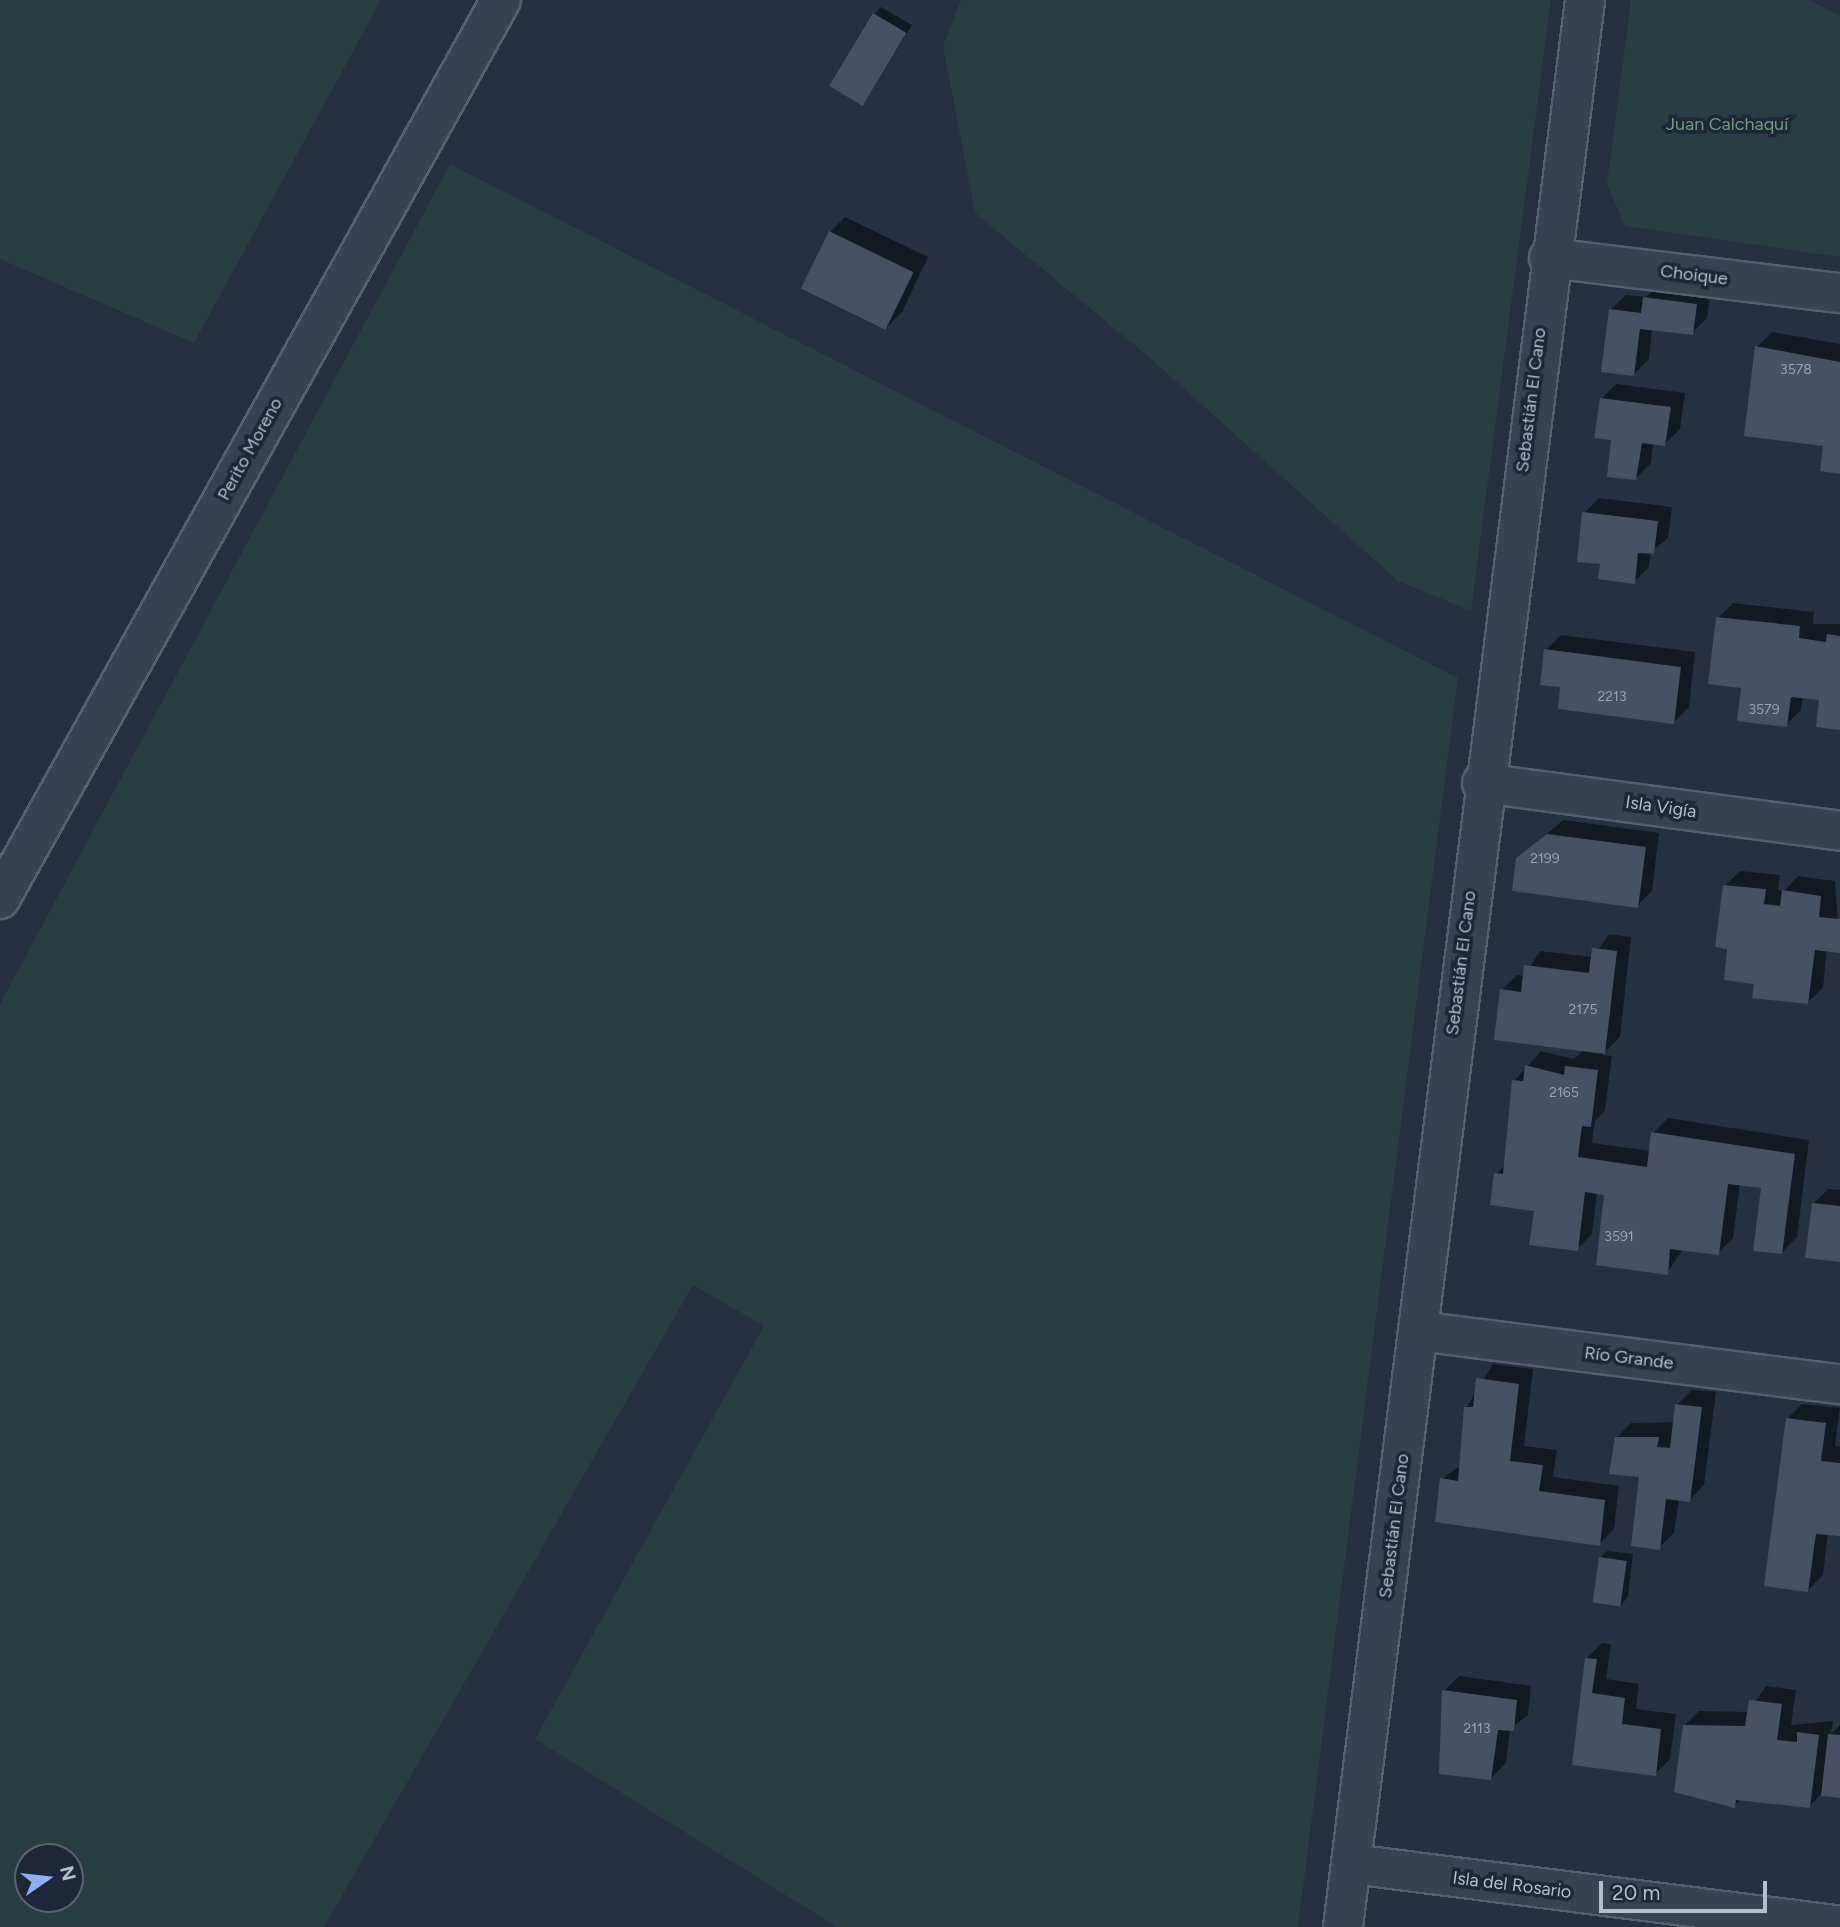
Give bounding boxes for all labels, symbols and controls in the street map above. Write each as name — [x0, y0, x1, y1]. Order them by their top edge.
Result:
park label: Juan Calchaquí — [1666, 113, 1788, 135]
street label: Choique — [1659, 260, 1729, 290]
street label: Sebastián El Cano — [1511, 327, 1551, 473]
house number: 3578 — [1780, 362, 1812, 378]
street label: Perito Moreno — [213, 394, 287, 504]
house number: 2213 — [1597, 689, 1627, 705]
house number: 3579 — [1748, 702, 1780, 718]
street label: Isla Vigía — [1624, 791, 1698, 823]
house number: 2199 — [1530, 851, 1560, 867]
street label: Sebastián El Cano — [1441, 890, 1481, 1036]
house number: 2175 — [1568, 1002, 1598, 1018]
house number: 2165 — [1549, 1085, 1579, 1101]
house number: 3591 — [1604, 1229, 1634, 1245]
street label: Río Grande — [1583, 1342, 1675, 1374]
street label: Sebastián El Cano — [1374, 1453, 1414, 1599]
house number: 2113 — [1463, 1721, 1491, 1737]
north arrow — [14, 1843, 84, 1913]
text: N — [55, 1863, 81, 1883]
street label: Isla del Rosario — [1451, 1867, 1573, 1903]
scale bar — [1602, 1868, 1770, 1912]
text: 20 m — [1612, 1880, 1660, 1905]

